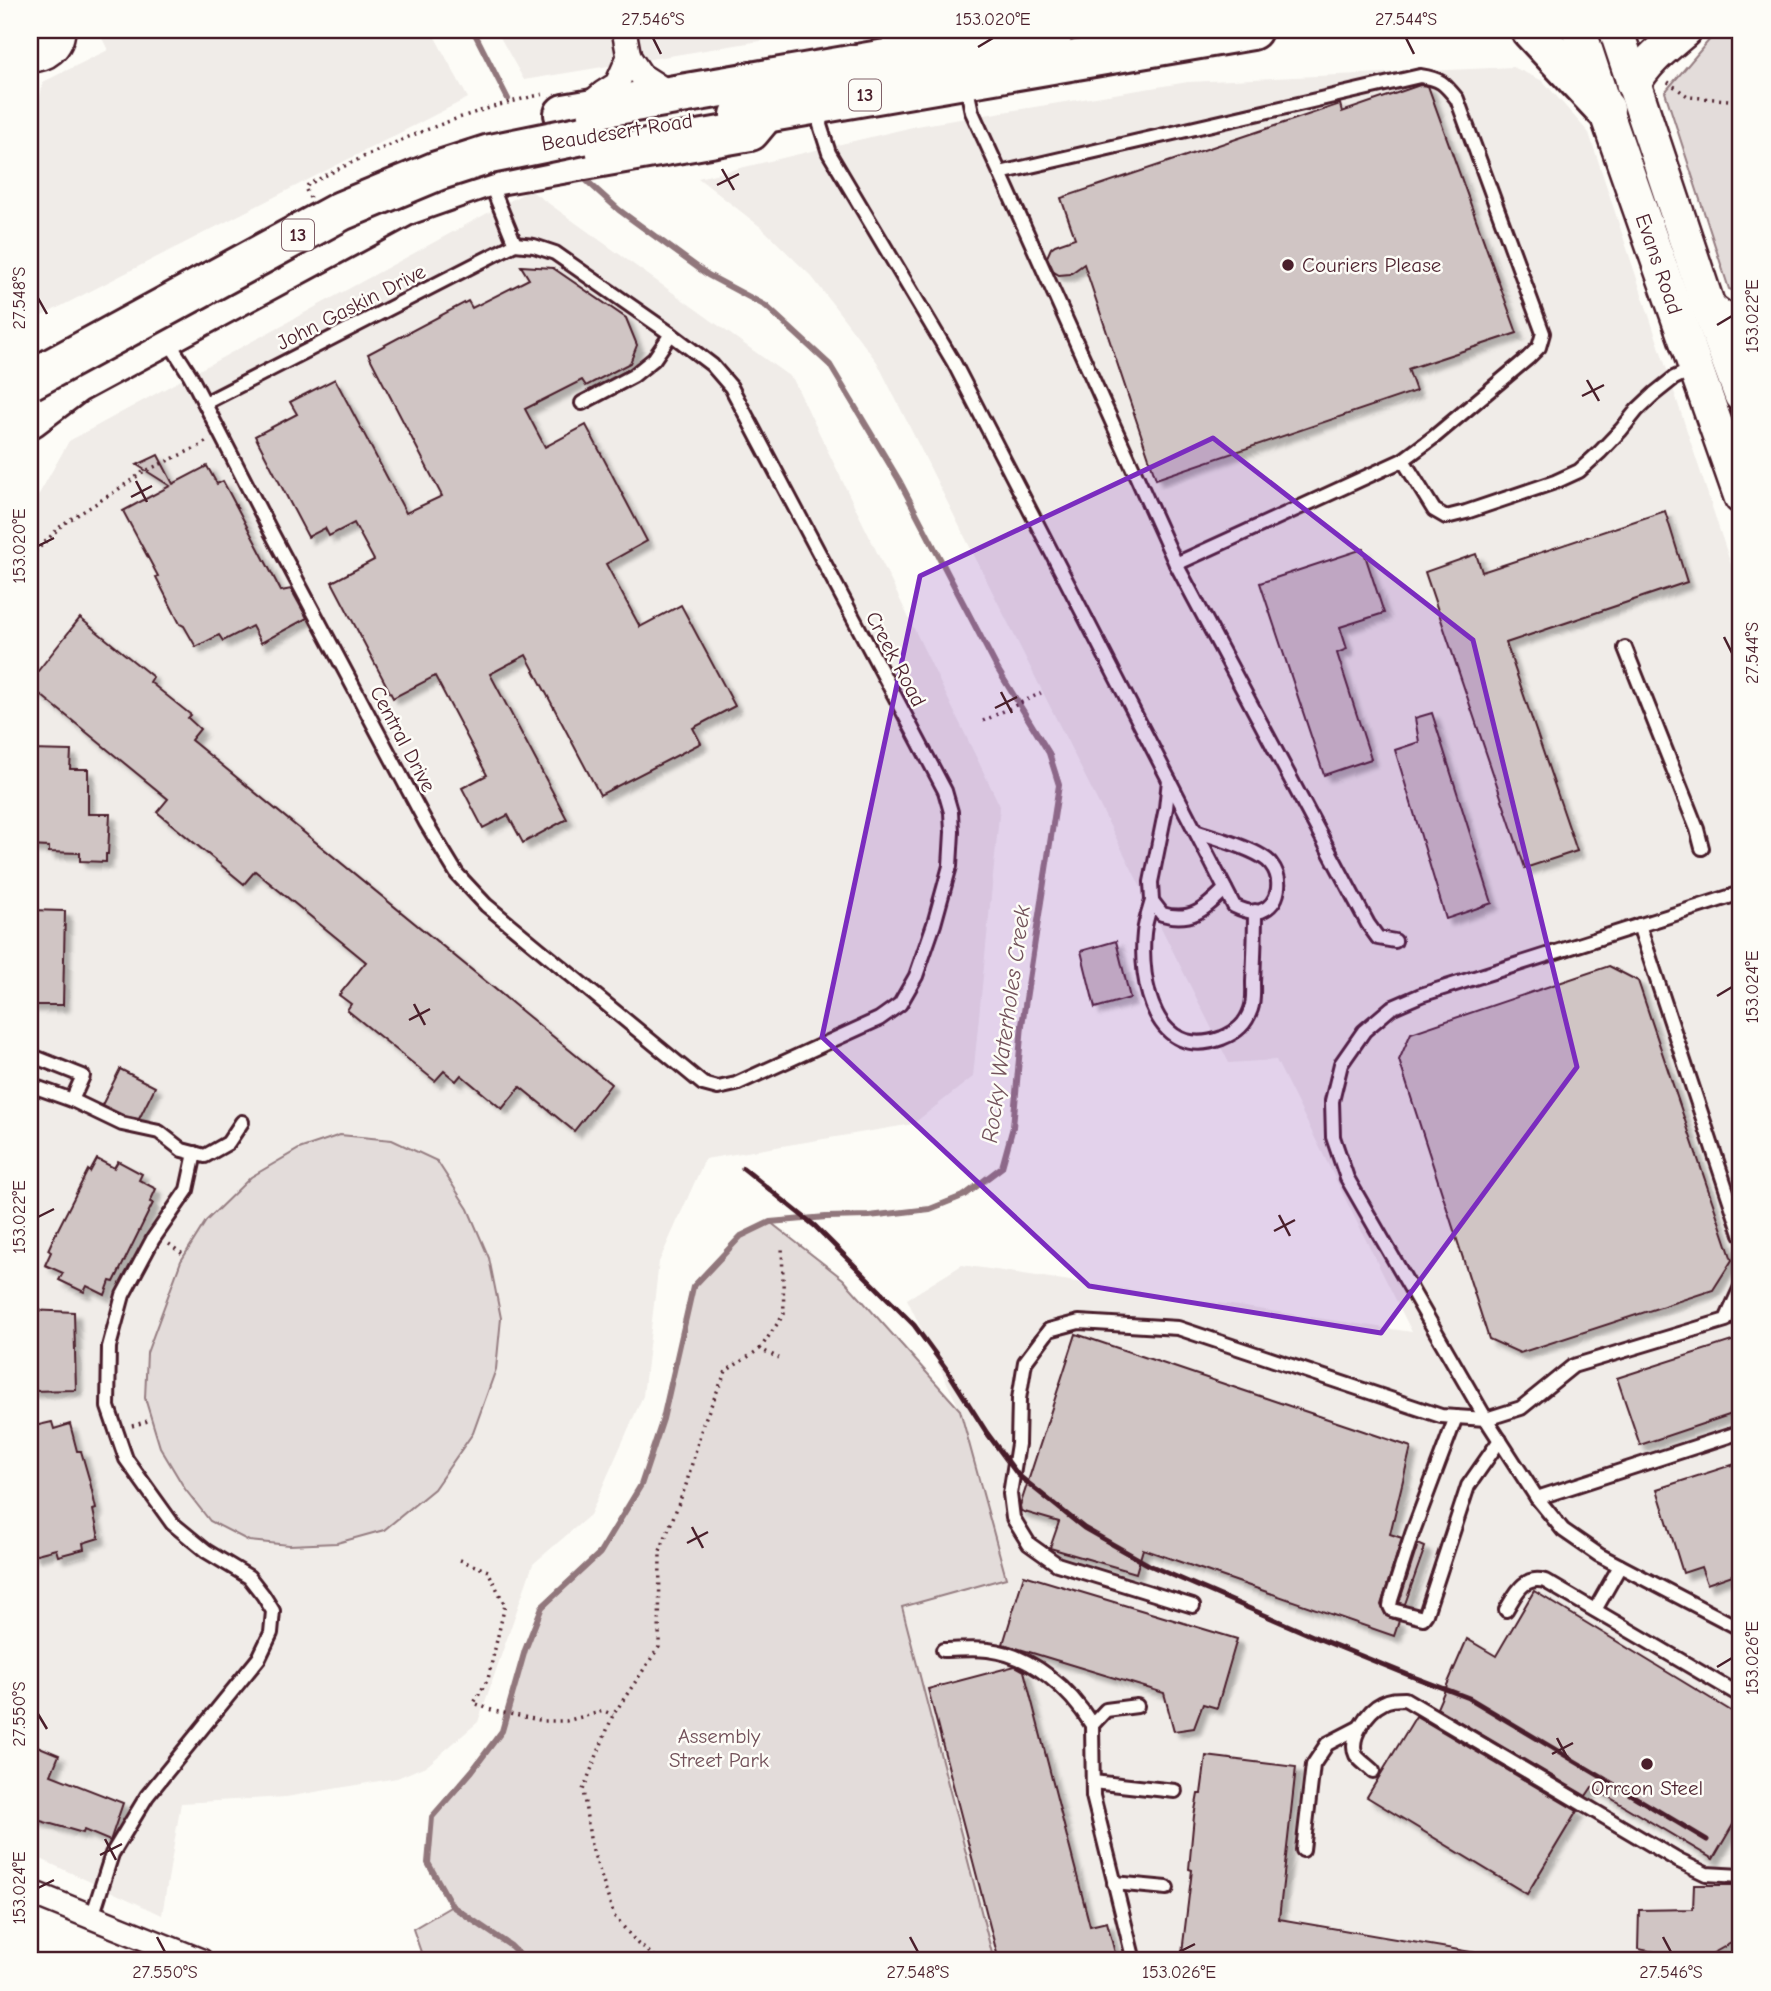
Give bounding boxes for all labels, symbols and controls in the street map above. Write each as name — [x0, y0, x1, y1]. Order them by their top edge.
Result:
text: 27.546°S — [621, 9, 685, 30]
text: 153.020°E — [955, 9, 1031, 30]
text: 27.544°S — [1375, 9, 1437, 30]
road number: 13 — [849, 80, 881, 110]
street label: Beaudesert Road — [540, 108, 694, 156]
street label: Evans Road — [1631, 211, 1687, 317]
road number: 13 — [282, 219, 314, 250]
place label: Couriers Please — [1302, 253, 1441, 277]
marker: Couriers Please — [1280, 257, 1296, 273]
street label: John Gaskin Drive — [273, 259, 429, 355]
text: 27.548°S — [9, 267, 30, 329]
text: 153.022°E — [1742, 279, 1763, 353]
text: 153.020°E — [9, 508, 30, 584]
street label: Creek Road — [861, 607, 931, 711]
text: 27.544°S — [1742, 622, 1763, 684]
street label: Central Drive — [365, 682, 441, 796]
water label: Rocky Waterholes Creek — [976, 903, 1036, 1145]
text: 153.024°E — [1742, 950, 1763, 1024]
text: 153.022°E — [9, 1180, 30, 1254]
text: 153.026°E — [1742, 1621, 1763, 1695]
text: 27.550°S — [9, 1681, 30, 1747]
park label: Assembly Street Park — [669, 1724, 769, 1772]
marker: Orrcon Steel — [1639, 1756, 1655, 1772]
place label: Orrcon Steel — [1591, 1776, 1703, 1800]
text: 153.024°E — [9, 1851, 30, 1925]
text: 27.550°S — [132, 1962, 198, 1983]
text: 27.548°S — [887, 1962, 949, 1983]
text: 153.026°E — [1142, 1962, 1216, 1983]
text: 27.546°S — [1639, 1962, 1703, 1983]

